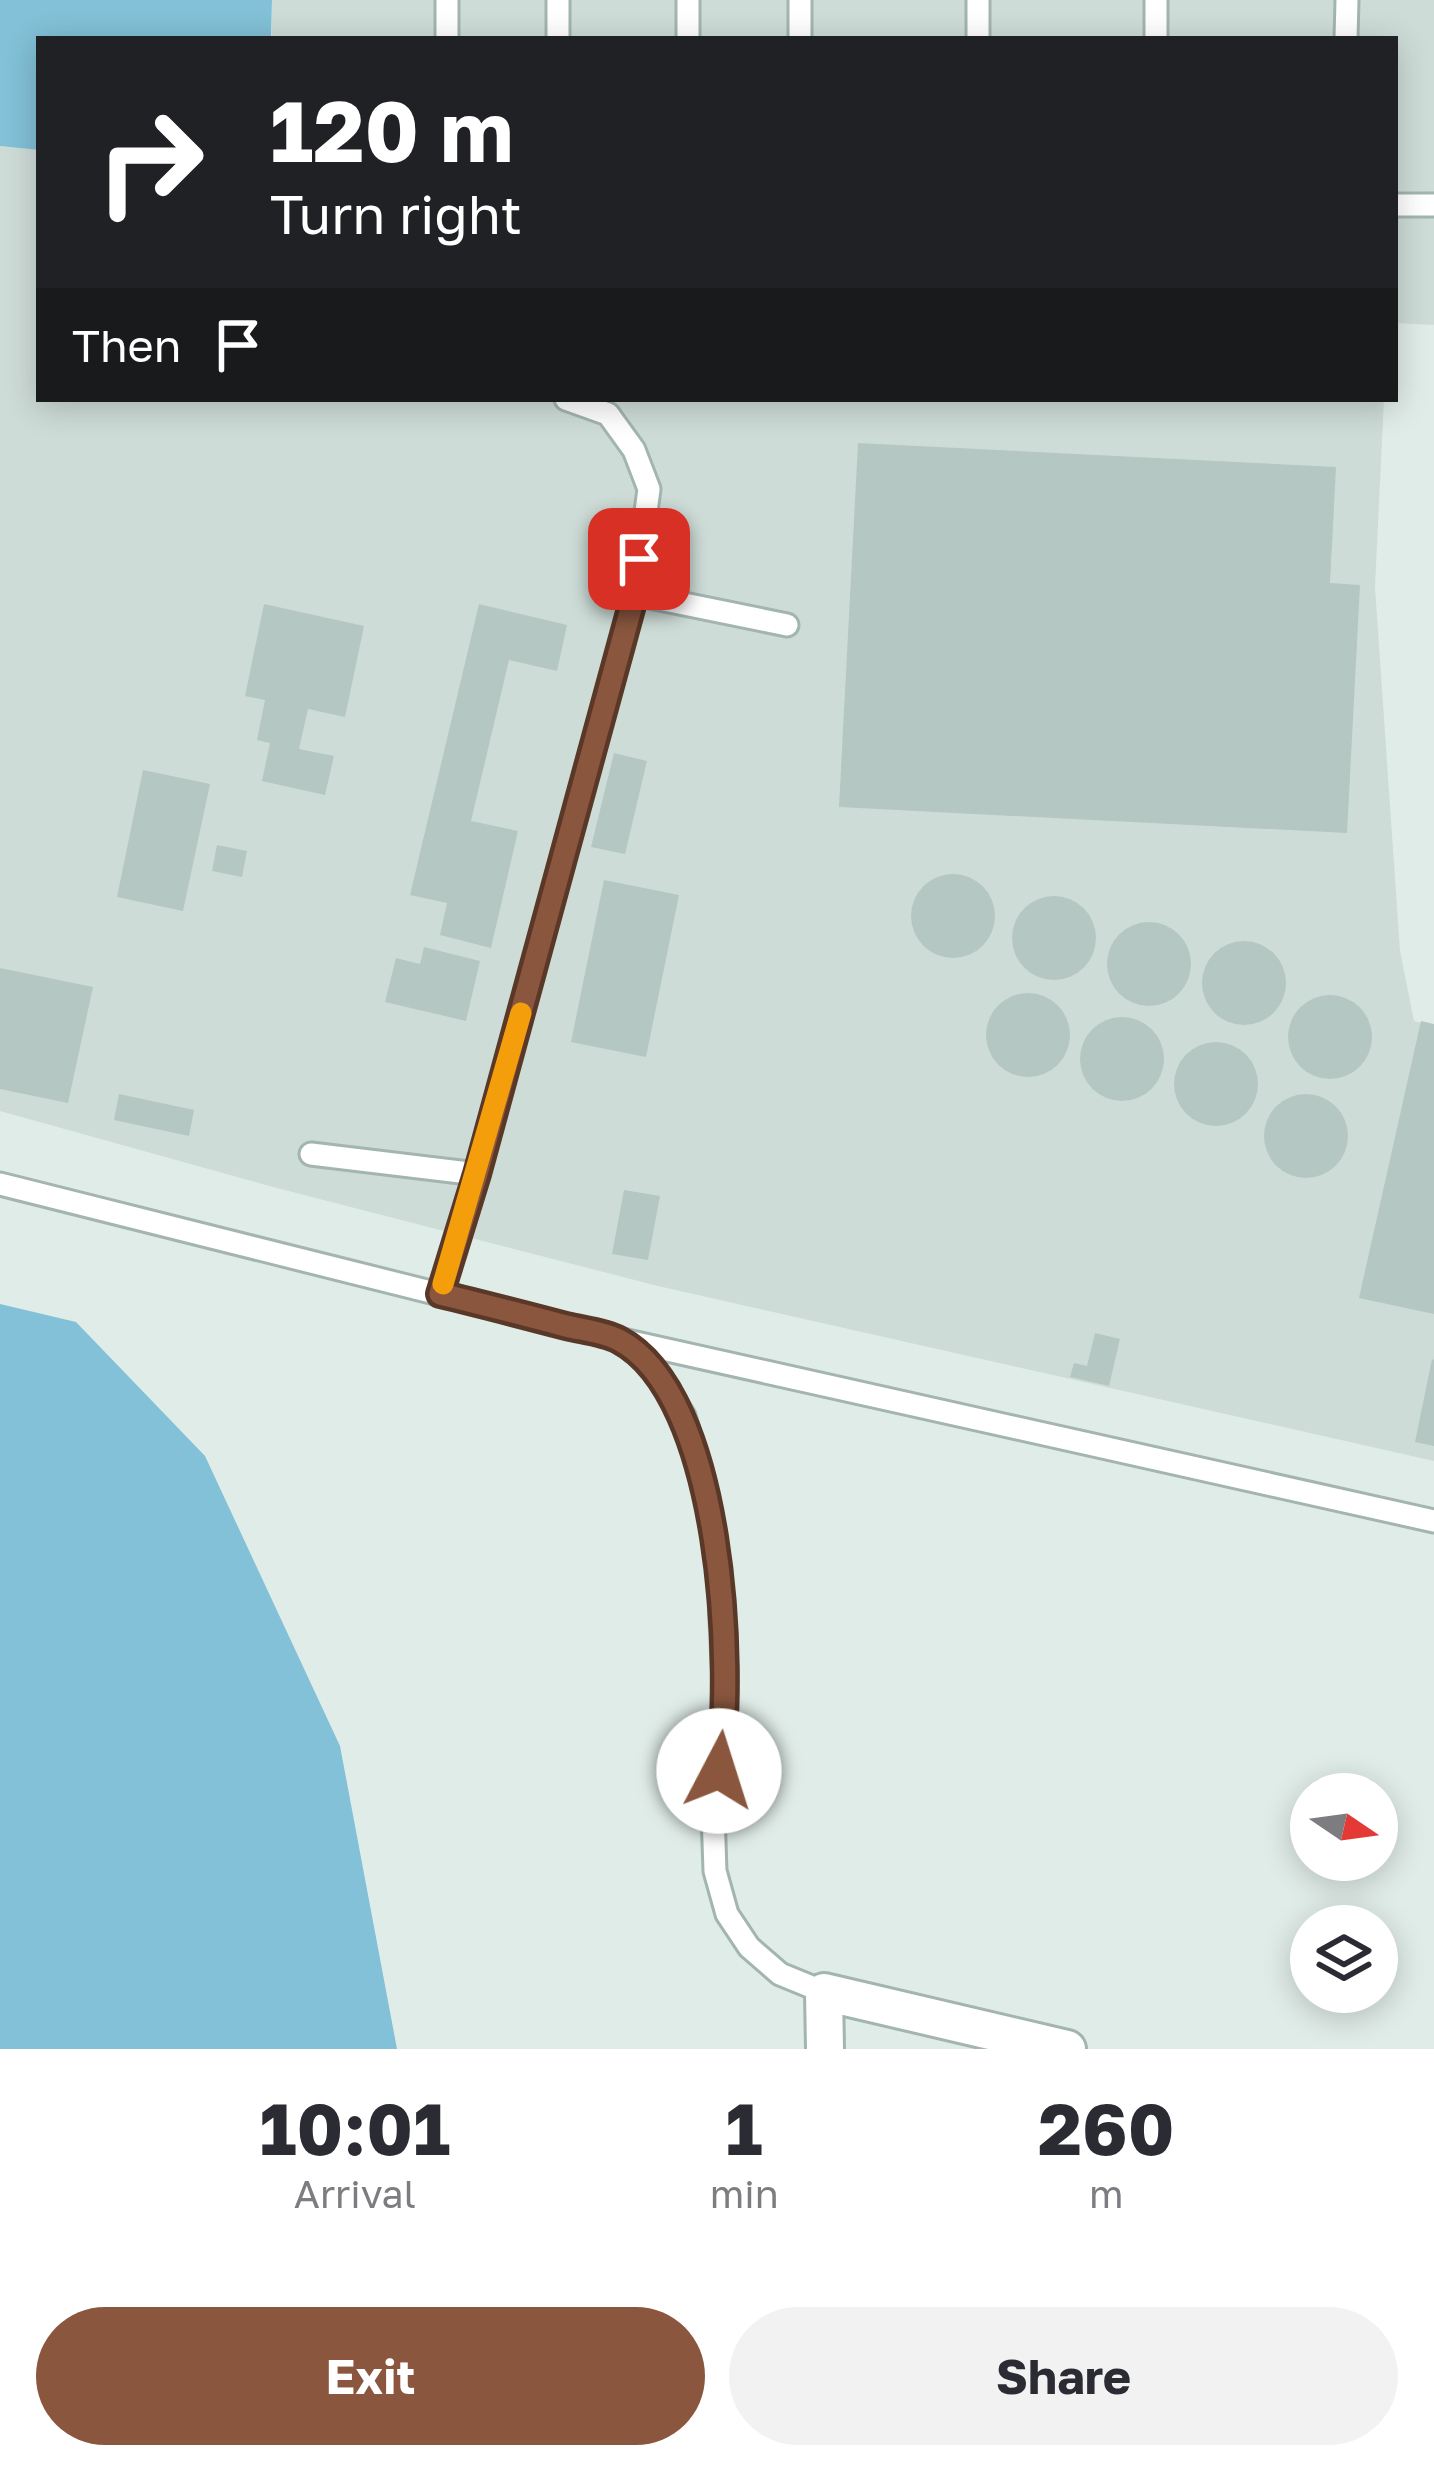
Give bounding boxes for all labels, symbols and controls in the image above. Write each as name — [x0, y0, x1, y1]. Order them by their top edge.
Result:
text: 120 m — [270, 80, 514, 180]
icon: right — [72, 84, 228, 240]
text: Turn right — [270, 181, 522, 246]
icon: arrive — [205, 312, 271, 378]
text: Then — [72, 318, 181, 372]
pin — [588, 508, 690, 610]
icon: arrive — [606, 526, 672, 592]
position arrow — [656, 1708, 782, 1834]
north arrow — [1290, 1773, 1398, 1881]
map controls — [1290, 1773, 1398, 2013]
button: layers — [1290, 1905, 1398, 2013]
text: 10:01 — [259, 2084, 450, 2171]
text: 1 — [726, 2084, 763, 2171]
text: 260 — [1038, 2084, 1175, 2171]
text: Arrival — [294, 2170, 416, 2217]
text: min — [710, 2170, 779, 2217]
text: m — [1089, 2170, 1124, 2217]
button: Exit — [36, 2307, 705, 2445]
button: Share — [729, 2307, 1398, 2445]

